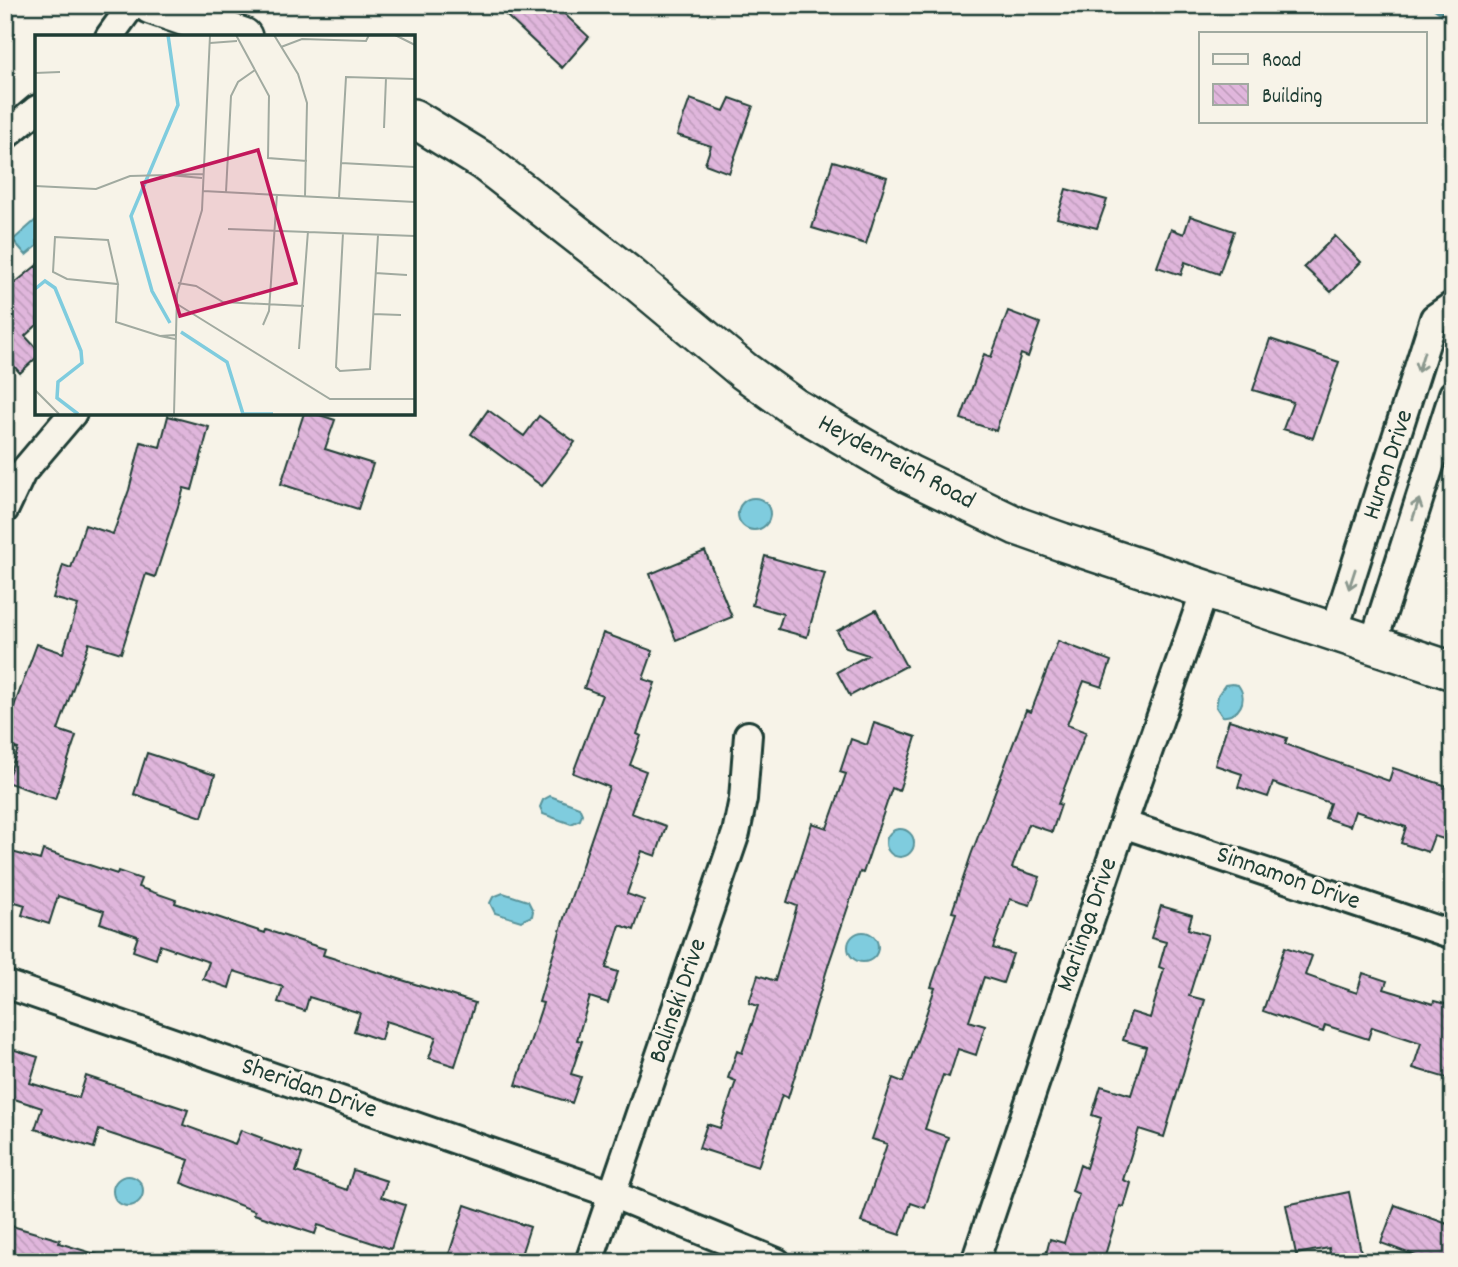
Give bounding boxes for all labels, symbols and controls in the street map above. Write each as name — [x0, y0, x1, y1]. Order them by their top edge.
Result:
legend — [1199, 32, 1426, 122]
inset map — [35, 35, 415, 415]
text: Road — [1262, 47, 1301, 77]
text: Building — [1262, 83, 1322, 113]
one-way arrow — [1414, 351, 1427, 373]
street label: Huron Drive — [1354, 405, 1424, 525]
street label: Heydenreich Road — [811, 406, 981, 520]
one-way arrow — [1410, 498, 1423, 520]
one-way arrow — [1345, 567, 1357, 589]
street label: Sinnamon Drive — [1211, 837, 1365, 921]
street label: Marlinga Drive — [1048, 853, 1128, 997]
street label: Balinski Drive — [640, 934, 718, 1068]
street label: Sheridan Drive — [236, 1048, 382, 1130]

